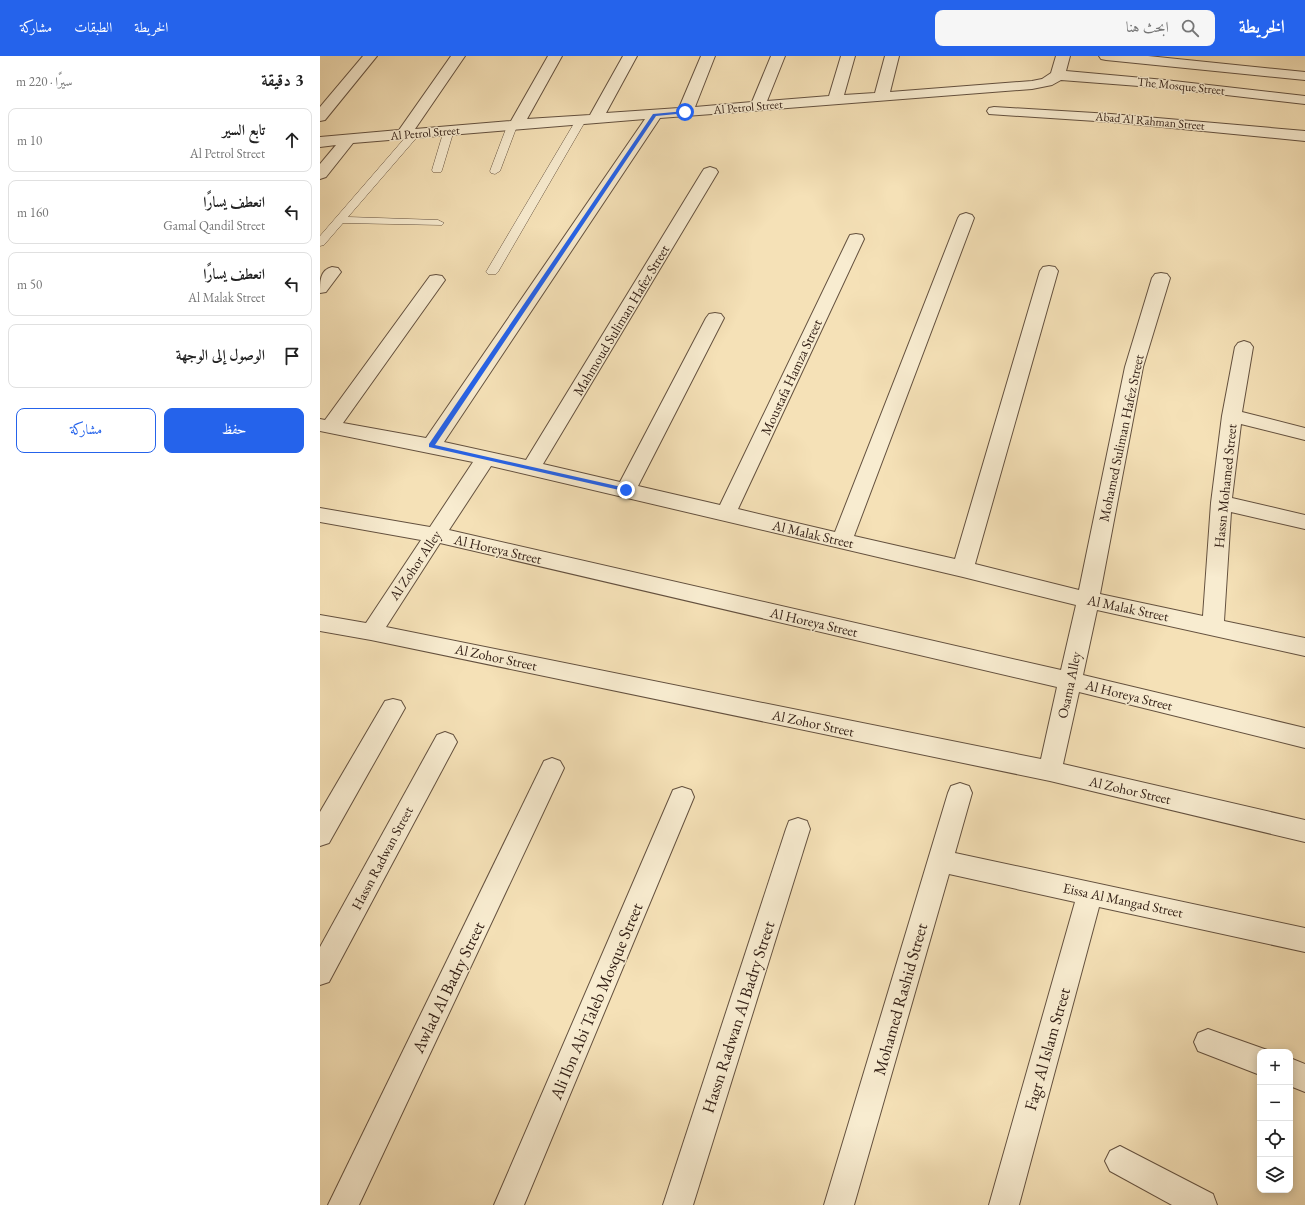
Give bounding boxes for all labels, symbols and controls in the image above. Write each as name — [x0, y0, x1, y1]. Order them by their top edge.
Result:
search box — [935, 10, 1215, 46]
text: الخريطة — [1239, 14, 1285, 39]
text: ابحث هنا — [1126, 17, 1169, 36]
icon: search — [1179, 17, 1201, 39]
text: مشاركة — [20, 18, 52, 36]
text: الطبقات — [74, 18, 112, 36]
text: الخريطة — [134, 18, 168, 36]
text: 3 دقيقة — [261, 69, 304, 91]
text: سيرًا · 220 m — [16, 73, 73, 90]
street label: The Mosque Street — [1137, 73, 1226, 99]
street label: Al Petrol Street — [712, 96, 784, 118]
route start — [676, 103, 694, 121]
street label: Abad Al Rahman Street — [1094, 108, 1206, 134]
text: تابع السير — [222, 120, 265, 139]
street label: Al Petrol Street — [389, 122, 461, 144]
icon: ahead — [281, 129, 303, 151]
text: 10 m — [17, 132, 42, 149]
text: Al Petrol Street — [190, 145, 265, 162]
text: انعطف يسارًا — [203, 192, 265, 211]
icon: left — [281, 201, 303, 223]
text: 160 m — [17, 204, 48, 221]
text: Gamal Qandil Street — [163, 217, 265, 234]
street label: Mahmoud Suliman Hafez Street — [569, 241, 674, 399]
text: انعطف يسارًا — [203, 264, 265, 283]
icon: left — [281, 273, 303, 295]
text: 50 m — [17, 276, 42, 293]
text: Al Malak Street — [188, 289, 265, 306]
street label: Moustafa Hamza Street — [756, 316, 826, 438]
text: الوصول إلى الوجهة — [176, 345, 265, 364]
icon: arrive — [281, 345, 303, 367]
street label: Mohamed Suliman Hafez Street — [1094, 352, 1148, 523]
button: مشاركة — [16, 408, 156, 453]
button: حفظ — [164, 408, 304, 453]
street label: Hassn Mohamed Street — [1210, 422, 1241, 549]
route end — [617, 481, 635, 499]
street label: Al Malak Street — [770, 516, 856, 552]
street label: Al Zohor Alley — [384, 526, 445, 604]
street label: Al Horeya Street — [451, 530, 544, 568]
street label: Al Malak Street — [1085, 590, 1171, 626]
street label: Al Horeya Street — [767, 603, 860, 641]
street label: Al Zohor Street — [452, 639, 539, 675]
street label: Osama Alley — [1053, 649, 1085, 720]
street label: Al Horeya Street — [1083, 675, 1175, 715]
street label: Al Zohor Street — [769, 705, 856, 741]
street label: Al Zohor Street — [1086, 772, 1173, 808]
street label: Hassn Radwan Street — [347, 803, 417, 913]
street label: Eissa Al Mangad Street — [1061, 878, 1185, 922]
street label: Ali Ibn Abi Taleb Mosque Street — [544, 899, 648, 1104]
street label: Awlad Al Badry Street — [406, 917, 490, 1057]
street label: Hassn Radwan Al Badry Street — [697, 918, 780, 1116]
street label: Mohamed Rashid Street — [868, 920, 932, 1078]
street label: Fagr Al Islam Street — [1019, 984, 1075, 1113]
map controls — [1257, 1049, 1293, 1193]
button: + — [1257, 1049, 1293, 1085]
button: − — [1257, 1085, 1293, 1121]
button: locate — [1257, 1121, 1293, 1157]
button: layers — [1257, 1157, 1293, 1193]

